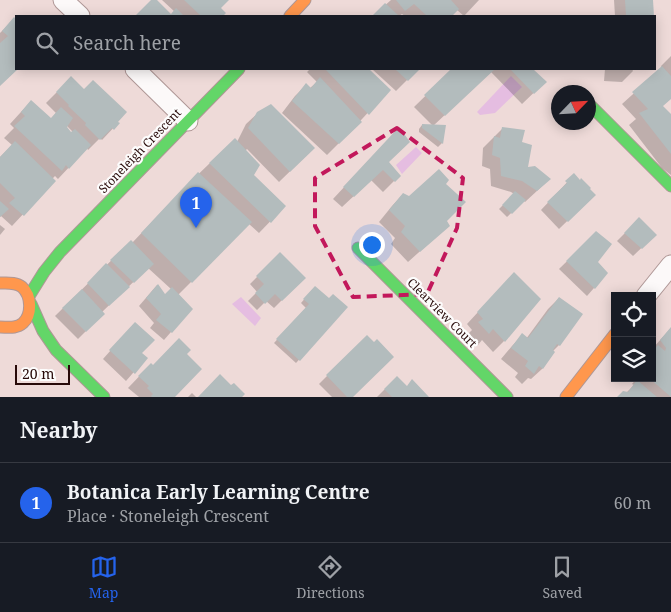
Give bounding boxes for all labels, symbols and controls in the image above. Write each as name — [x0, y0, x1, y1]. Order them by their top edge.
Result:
search box — [15, 15, 656, 70]
icon: search — [33, 29, 61, 57]
text: Search here — [73, 30, 181, 56]
north arrow — [551, 85, 596, 130]
street label: Stoneleigh Crescent — [95, 104, 185, 197]
pin: 1 — [180, 187, 212, 228]
your location — [359, 232, 385, 258]
street label: Clearview Court — [404, 274, 481, 351]
map controls — [611, 292, 656, 382]
button: locate — [611, 292, 656, 337]
button: layers — [611, 337, 656, 382]
scale bar — [15, 362, 70, 385]
text: 20 m — [22, 364, 55, 383]
text: Nearby — [20, 416, 98, 444]
text: Botanica Early Learning Centre — [67, 479, 370, 505]
text: 1 — [31, 492, 41, 514]
text: 60 m — [614, 492, 651, 514]
text: Place · Stoneleigh Crescent — [67, 505, 269, 527]
tab: Map — [89, 553, 118, 602]
tab: Directions — [296, 553, 365, 602]
tab: Saved — [542, 553, 582, 602]

